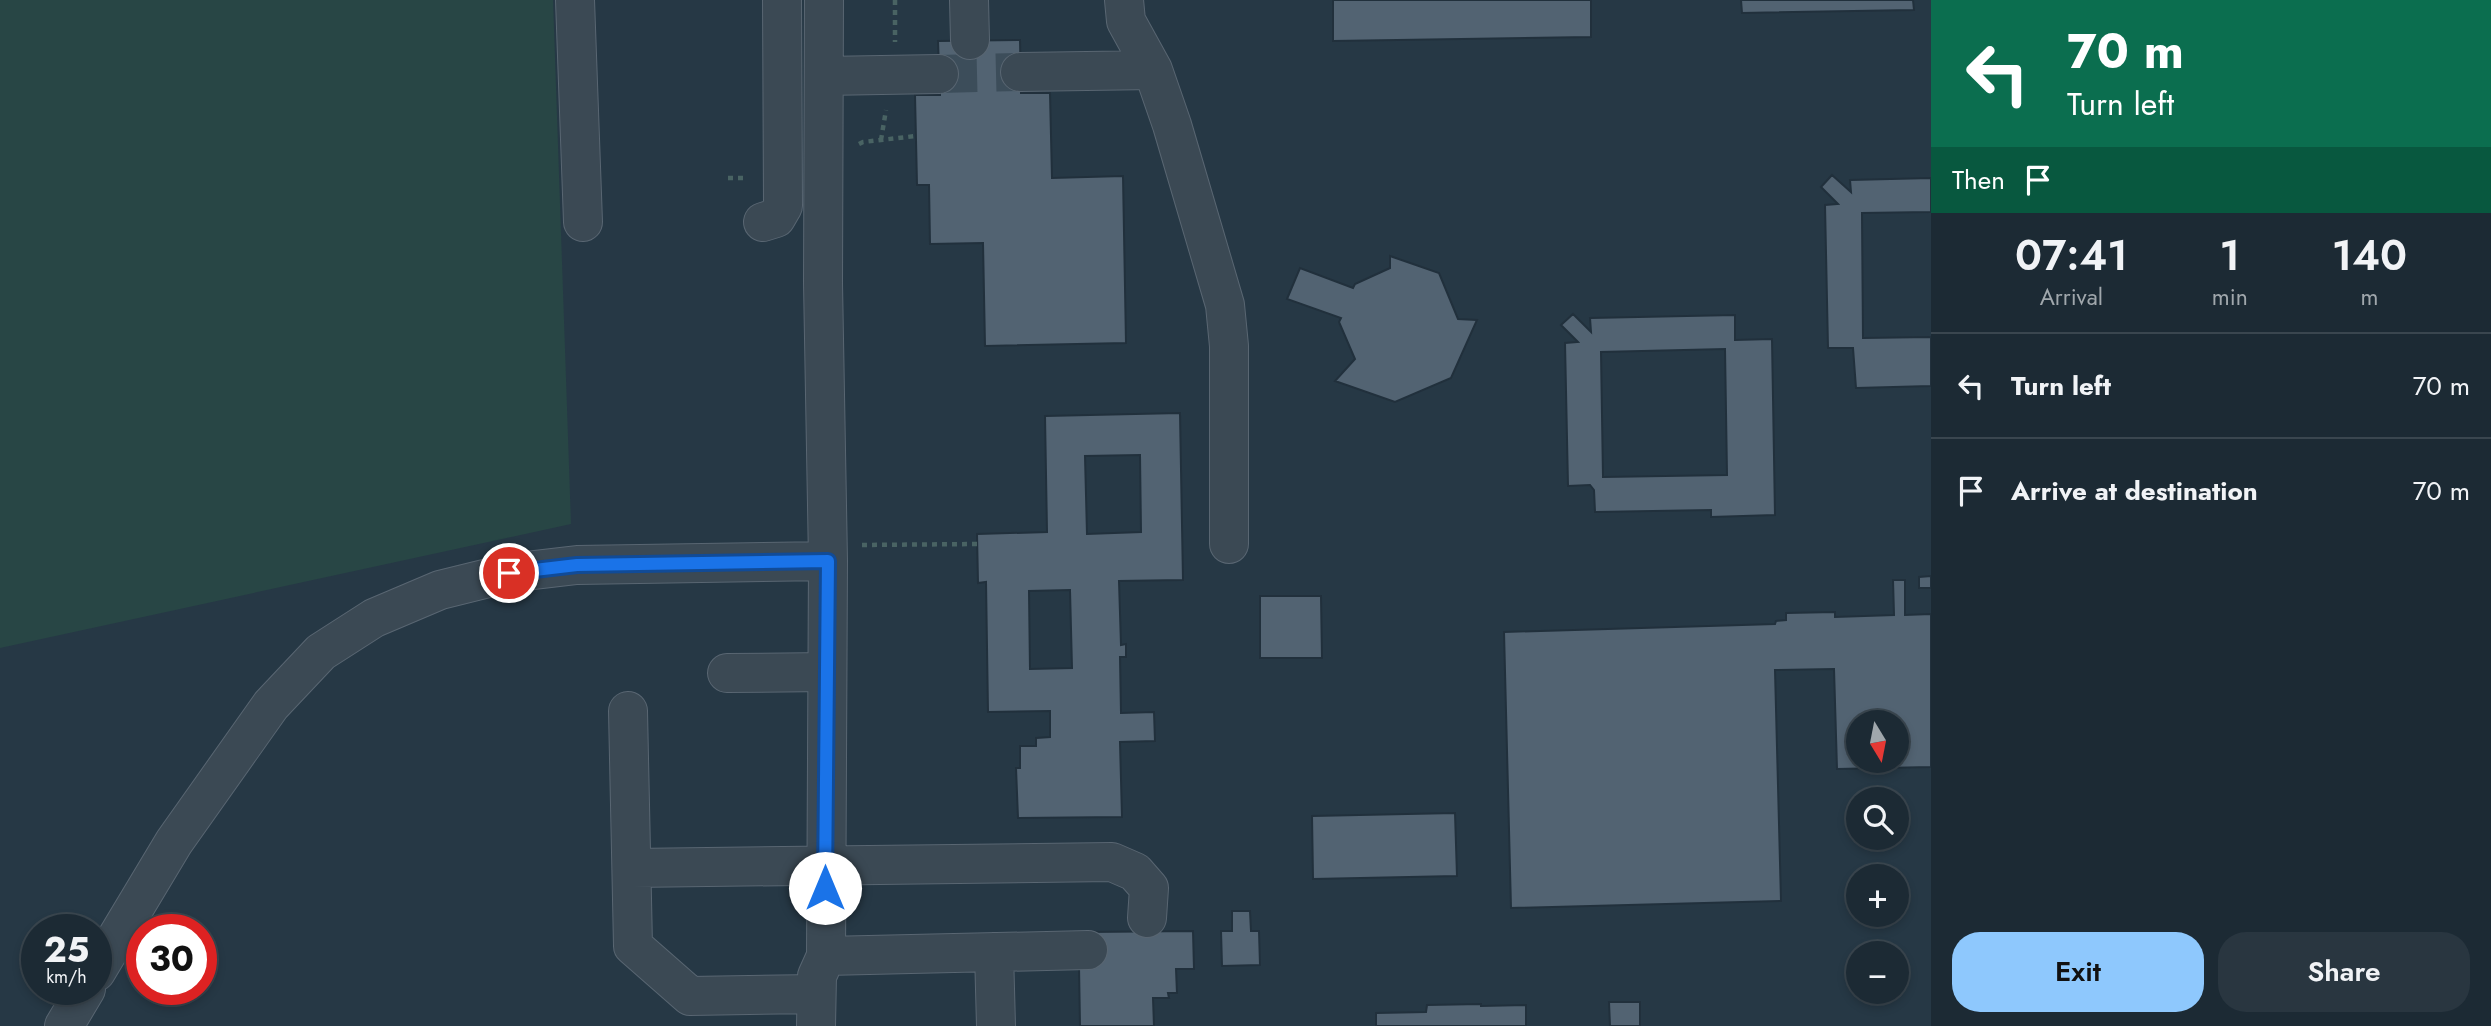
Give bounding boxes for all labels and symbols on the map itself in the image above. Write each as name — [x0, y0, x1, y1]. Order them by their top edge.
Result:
pin — [479, 543, 539, 603]
north arrow — [1846, 710, 1909, 774]
position arrow — [788, 851, 862, 925]
speed limit sign: 30 — [126, 914, 217, 1005]

